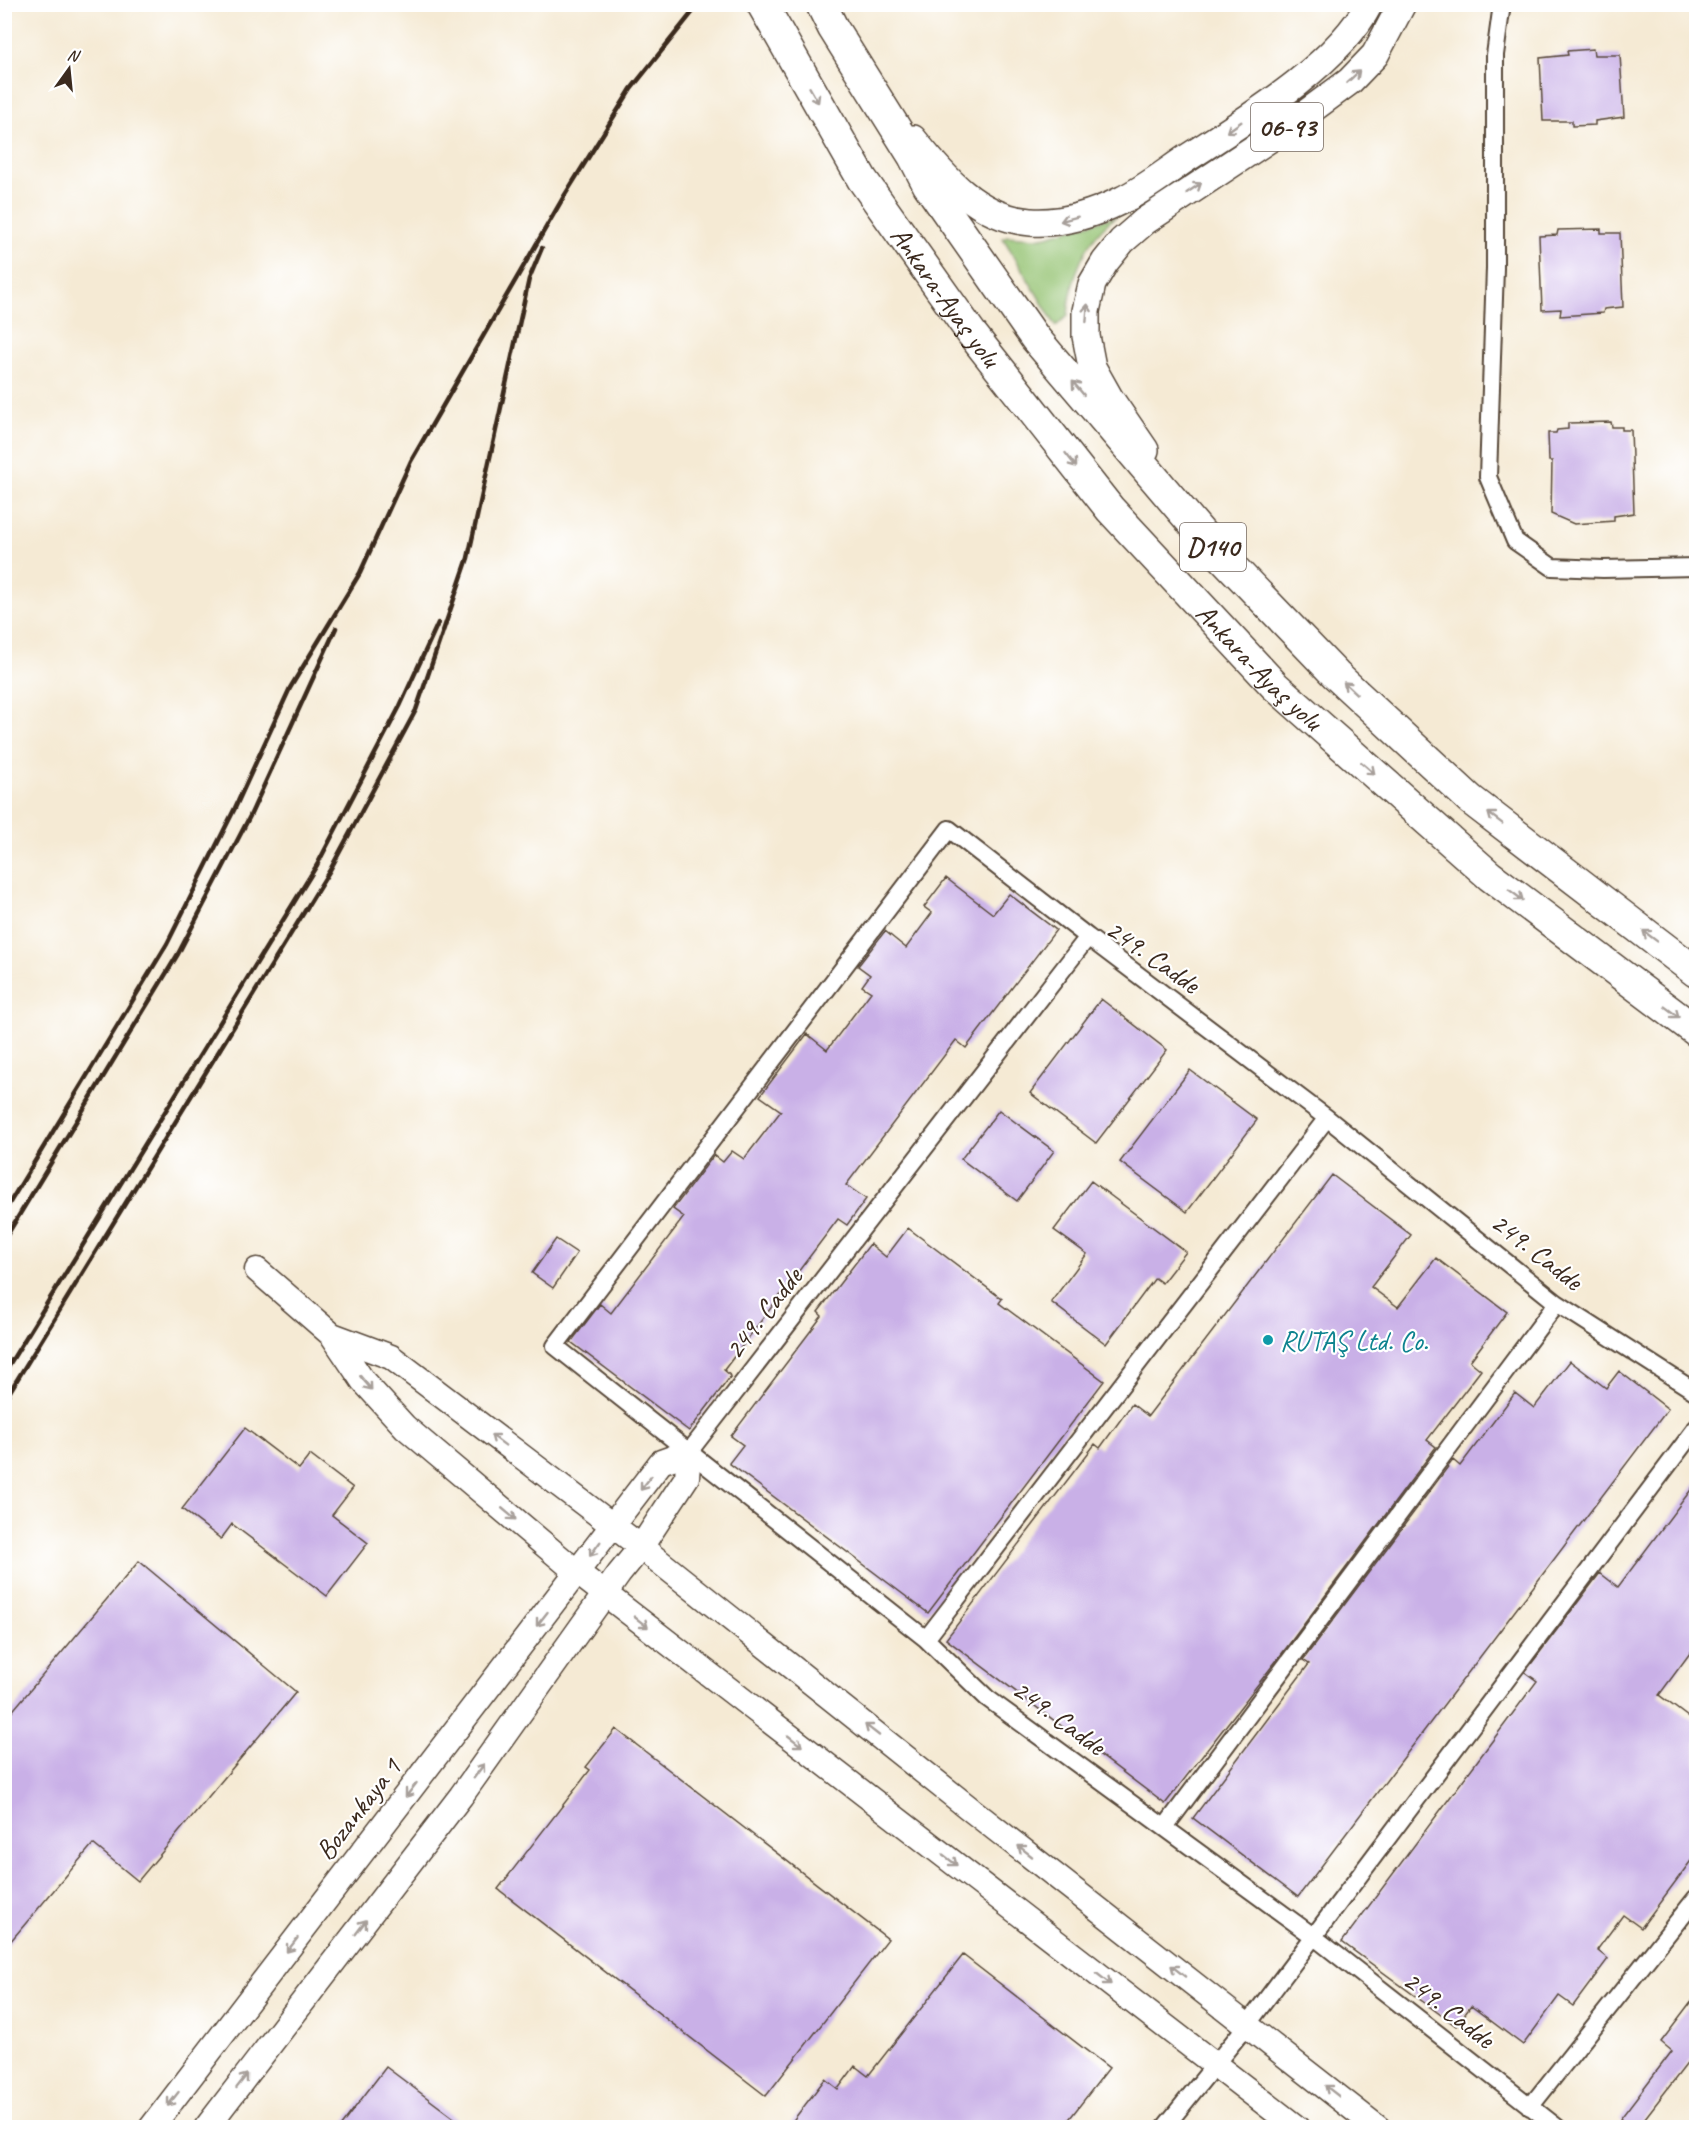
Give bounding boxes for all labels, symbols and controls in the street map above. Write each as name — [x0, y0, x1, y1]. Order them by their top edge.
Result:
north arrow — [39, 39, 99, 99]
text: N — [65, 45, 83, 67]
one-way arrow — [1346, 70, 1361, 84]
one-way arrow — [808, 86, 820, 103]
road number: 06-93 — [1251, 103, 1323, 151]
one-way arrow — [1226, 121, 1242, 133]
one-way arrow — [1185, 182, 1202, 195]
one-way arrow — [1060, 214, 1079, 225]
street label: Ankara-Ayaş yolu — [883, 219, 1010, 375]
one-way arrow — [1082, 304, 1093, 324]
one-way arrow — [1071, 380, 1084, 396]
one-way arrow — [1065, 452, 1078, 468]
road number: D140 — [1180, 523, 1246, 571]
street label: Ankara-Ayaş yolu — [1189, 596, 1332, 739]
one-way arrow — [1343, 681, 1358, 695]
one-way arrow — [1360, 761, 1375, 775]
one-way arrow — [1487, 812, 1503, 825]
one-way arrow — [1507, 889, 1523, 901]
street label: 249. Cadde — [1099, 911, 1208, 1002]
one-way arrow — [1642, 930, 1658, 943]
one-way arrow — [1663, 1006, 1679, 1019]
street label: 249. Cadde — [1484, 1204, 1591, 1299]
street label: 249. Cadde — [716, 1259, 811, 1366]
place label: RUTAŞ Ltd. Co. — [1280, 1323, 1429, 1358]
marker: RUTAŞ Ltd. Co. — [1261, 1333, 1275, 1347]
one-way arrow — [359, 1375, 372, 1391]
one-way arrow — [491, 1434, 507, 1446]
one-way arrow — [639, 1474, 652, 1490]
one-way arrow — [501, 1507, 516, 1521]
one-way arrow — [589, 1541, 601, 1557]
one-way arrow — [536, 1611, 549, 1627]
one-way arrow — [632, 1615, 648, 1628]
street label: 249. Cadde — [1006, 1671, 1114, 1764]
one-way arrow — [864, 1723, 880, 1736]
one-way arrow — [787, 1734, 803, 1747]
street label: Bozankaya 1 — [307, 1750, 409, 1867]
one-way arrow — [473, 1764, 485, 1780]
one-way arrow — [404, 1782, 417, 1798]
one-way arrow — [1017, 1844, 1033, 1857]
one-way arrow — [941, 1853, 957, 1866]
one-way arrow — [355, 1919, 368, 1935]
one-way arrow — [285, 1936, 298, 1952]
street label: 249. Cadde — [1396, 1962, 1503, 2057]
one-way arrow — [1170, 1965, 1186, 1978]
one-way arrow — [1096, 1972, 1112, 1985]
one-way arrow — [236, 2074, 249, 2090]
one-way arrow — [1324, 2085, 1340, 2098]
one-way arrow — [166, 2091, 179, 2107]

